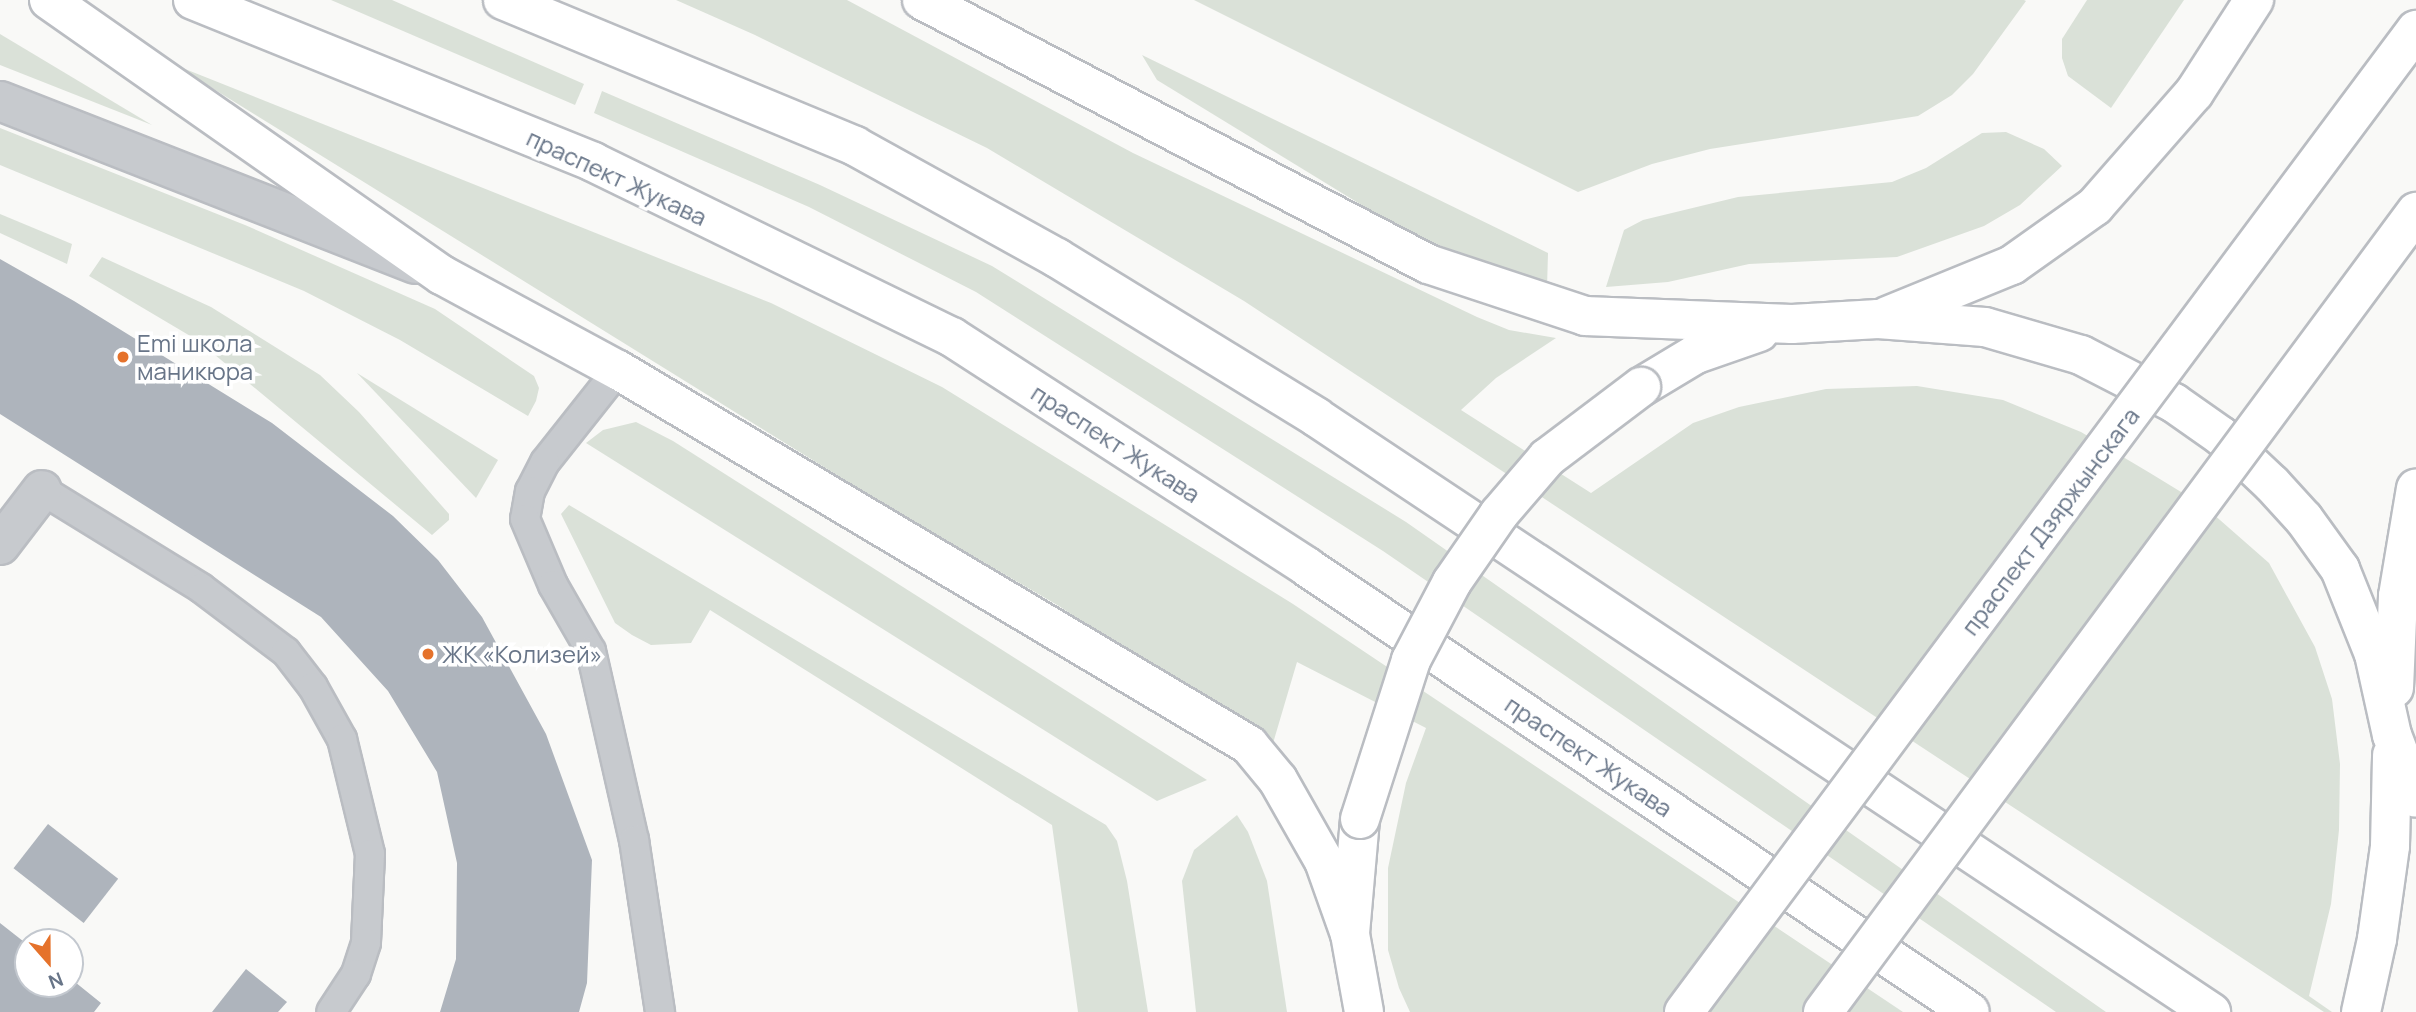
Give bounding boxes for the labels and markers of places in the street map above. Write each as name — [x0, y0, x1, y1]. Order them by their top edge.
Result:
place label: Emi школа маникюра — [137, 329, 253, 385]
marker: Emi школа маникюра — [115, 349, 131, 365]
place label: ЖК «Колизей» — [442, 640, 603, 668]
marker: ЖК «Колизей» — [420, 646, 436, 662]

